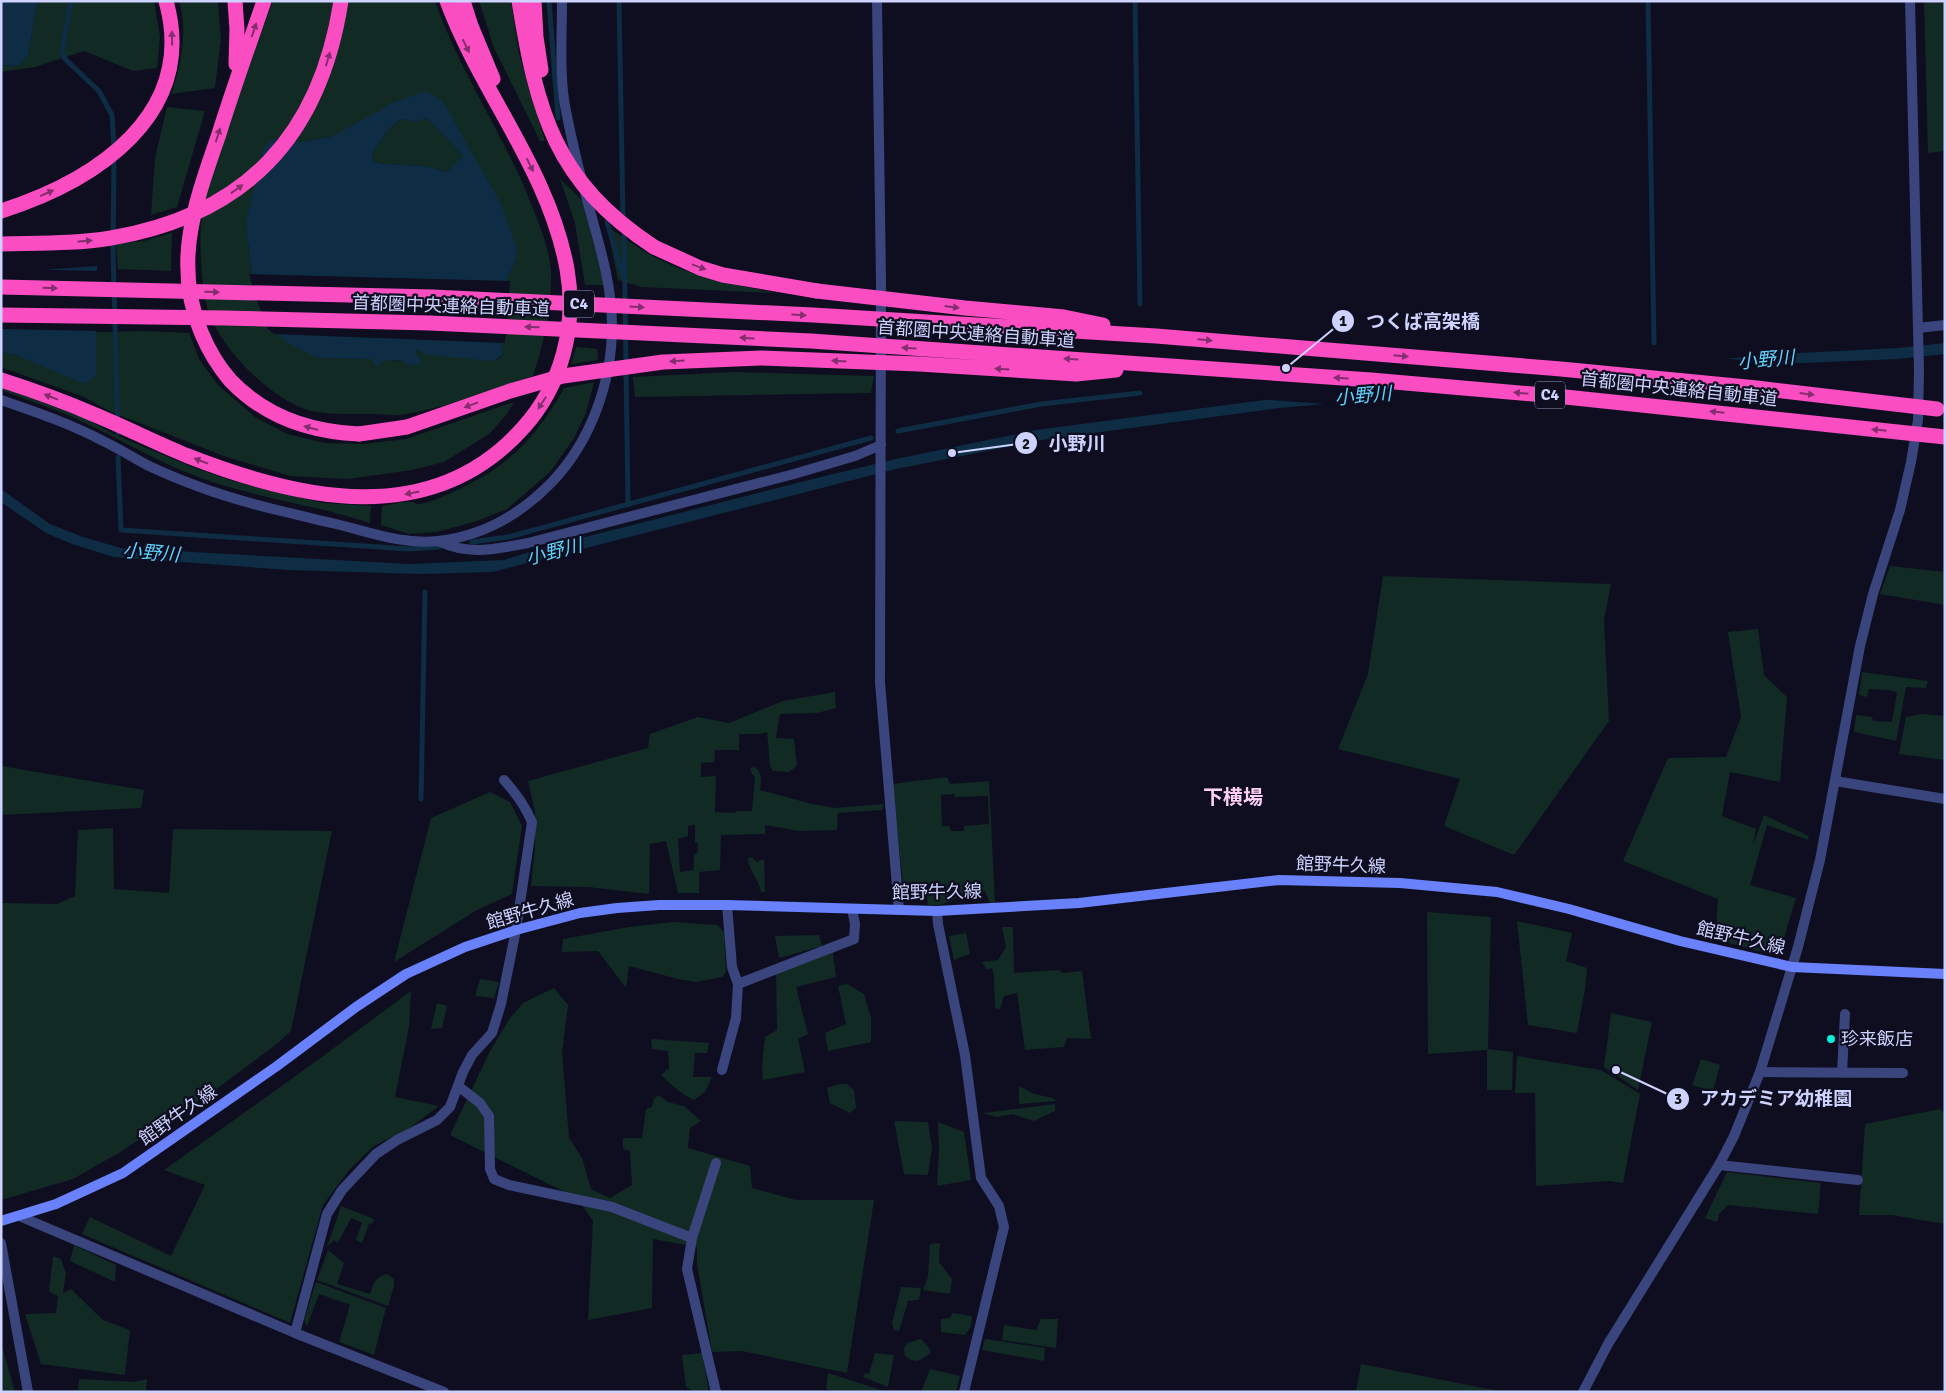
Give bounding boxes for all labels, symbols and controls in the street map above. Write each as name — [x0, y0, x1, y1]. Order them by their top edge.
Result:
one-way arrow — [251, 23, 258, 38]
one-way arrow — [168, 29, 176, 45]
one-way arrow — [462, 39, 470, 53]
one-way arrow — [325, 51, 333, 66]
one-way arrow — [214, 127, 222, 142]
one-way arrow — [527, 158, 535, 172]
one-way arrow — [230, 184, 244, 194]
one-way arrow — [40, 189, 54, 197]
one-way arrow — [77, 237, 93, 245]
one-way arrow — [692, 263, 707, 271]
one-way arrow — [42, 284, 58, 292]
one-way arrow — [205, 288, 221, 296]
road number: C4 — [564, 290, 594, 318]
street label: 首都圏中央連絡自動車道 — [352, 292, 550, 320]
one-way arrow — [945, 303, 961, 311]
one-way arrow — [629, 304, 645, 312]
callout: つくば高架橋 — [1331, 304, 1490, 338]
text: つくば高架橋 — [1366, 310, 1480, 334]
one-way arrow — [792, 311, 808, 319]
text: 1 — [1339, 312, 1347, 330]
street label: 首都圏中央連絡自動車道 — [876, 316, 1076, 352]
one-way arrow — [524, 323, 540, 331]
one-way arrow — [739, 333, 755, 341]
one-way arrow — [1197, 336, 1213, 344]
one-way arrow — [901, 343, 917, 351]
water label: 小野川 — [1737, 345, 1797, 374]
one-way arrow — [1394, 352, 1410, 360]
one-way arrow — [1063, 355, 1079, 363]
one-way arrow — [831, 356, 847, 364]
one-way arrow — [669, 358, 685, 366]
one-way arrow — [993, 365, 1009, 373]
street label: 首都圏中央連絡自動車道 — [1579, 368, 1779, 410]
one-way arrow — [1333, 373, 1349, 381]
water label: 小野川 — [1334, 381, 1394, 410]
road number: C4 — [1535, 382, 1565, 408]
one-way arrow — [1513, 388, 1529, 396]
one-way arrow — [1799, 390, 1815, 398]
one-way arrow — [43, 393, 58, 401]
one-way arrow — [537, 396, 546, 409]
one-way arrow — [464, 402, 479, 409]
one-way arrow — [1709, 408, 1725, 416]
one-way arrow — [303, 424, 318, 432]
callout: 小野川 — [1013, 426, 1115, 460]
one-way arrow — [1871, 426, 1887, 434]
text: 小野川 — [1048, 432, 1106, 456]
text: 2 — [1022, 435, 1030, 453]
one-way arrow — [193, 457, 208, 465]
one-way arrow — [404, 489, 420, 497]
water label: 小野川 — [523, 533, 586, 571]
water label: 小野川 — [122, 539, 182, 568]
district label: 下横場 — [1203, 785, 1263, 810]
street label: 館野牛久線 — [1296, 852, 1386, 878]
street label: 館野牛久線 — [892, 880, 982, 904]
street label: 館野牛久線 — [484, 888, 576, 934]
street label: 館野牛久線 — [1695, 917, 1787, 959]
place label: 珍来飯店 — [1841, 1028, 1913, 1050]
marker: 珍来飯店 — [1825, 1033, 1837, 1045]
street label: 館野牛久線 — [135, 1080, 221, 1150]
callout: アカデミア幼稚園 — [1665, 1082, 1862, 1116]
text: アカデミア幼稚園 — [1700, 1087, 1852, 1111]
text: 3 — [1674, 1090, 1682, 1108]

